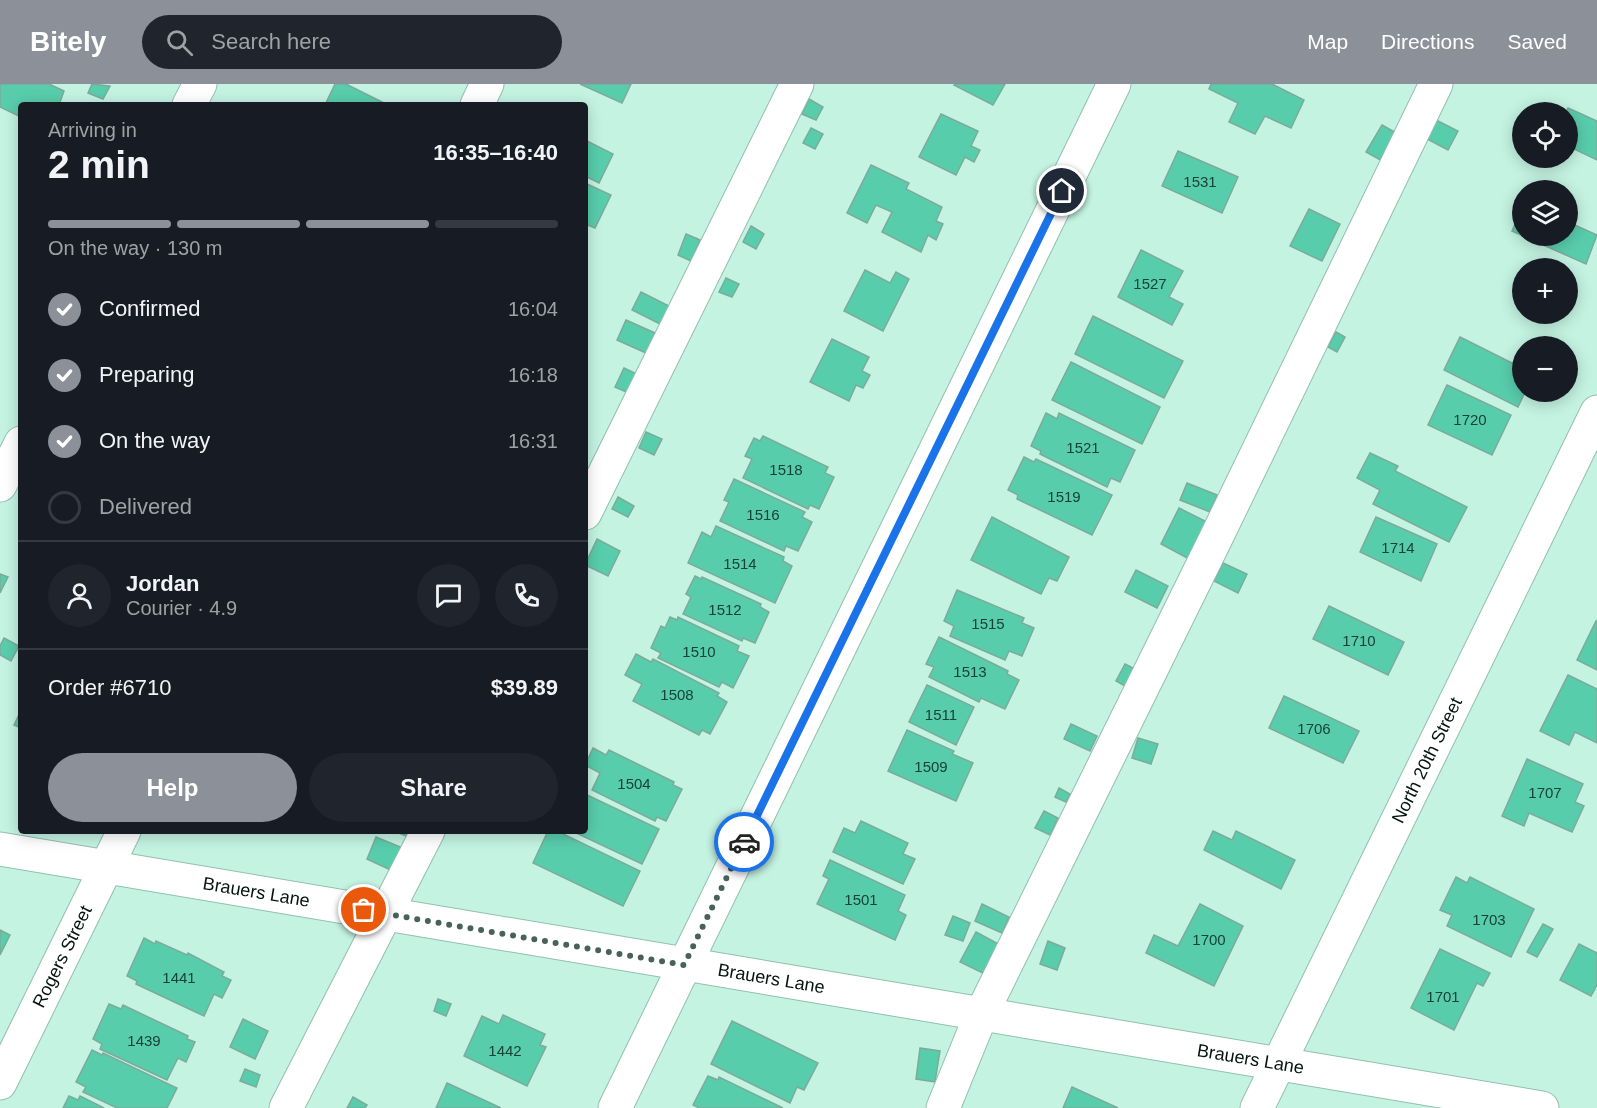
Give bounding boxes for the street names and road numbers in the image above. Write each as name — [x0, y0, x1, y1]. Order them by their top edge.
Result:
street label: North 20th Street — [1388, 694, 1466, 826]
street label: Brauers Lane — [201, 873, 311, 911]
street label: Rogers Street — [29, 902, 96, 1011]
street label: Brauers Lane — [716, 960, 826, 997]
street label: Brauers Lane — [1196, 1040, 1305, 1078]

